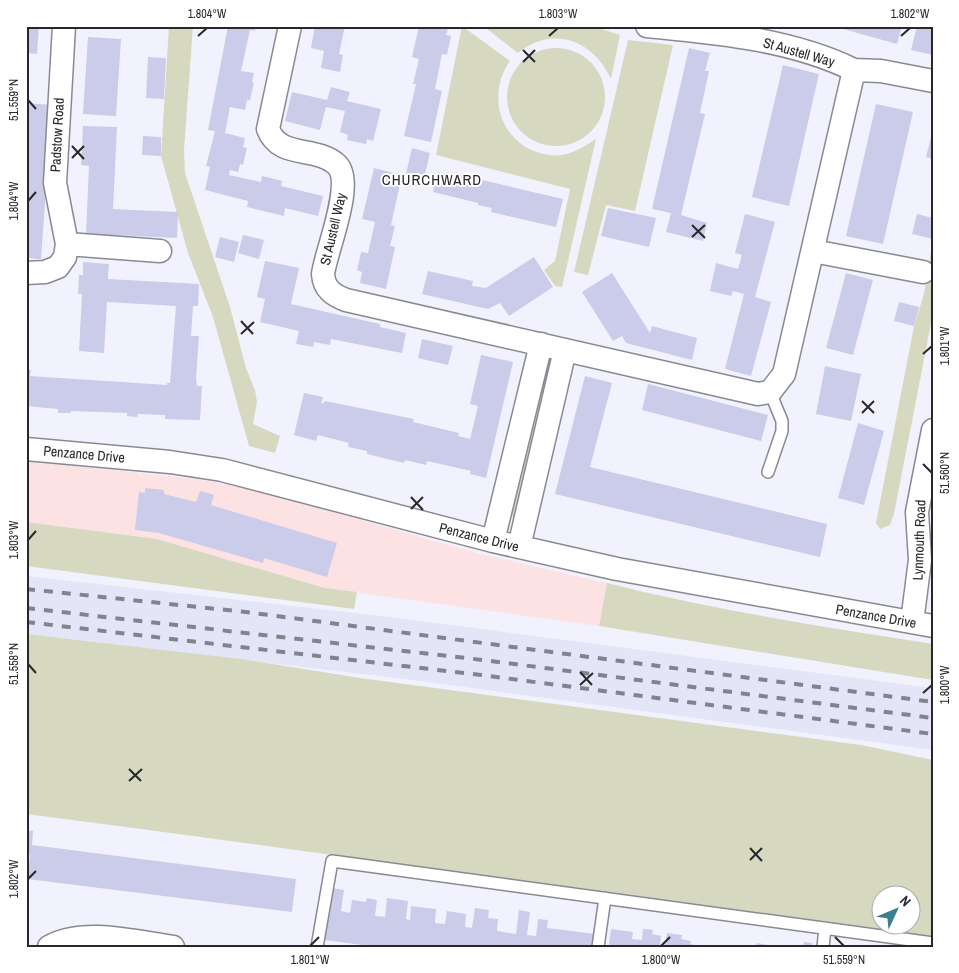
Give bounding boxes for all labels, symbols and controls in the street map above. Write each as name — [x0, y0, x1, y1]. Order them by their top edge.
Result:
text: 1.804°W — [188, 6, 227, 22]
text: 1.803°W — [539, 6, 578, 22]
text: 1.802°W — [891, 6, 930, 22]
street label: St Austell Way — [761, 33, 837, 71]
text: 51.559°N — [6, 79, 22, 121]
street label: Padstow Road — [46, 97, 68, 173]
district label: CHURCHWARD — [382, 169, 482, 190]
text: 1.804°W — [6, 181, 22, 220]
street label: St Austell Way — [316, 191, 350, 267]
text: 1.801°W — [937, 326, 953, 365]
street label: Penzance Drive — [43, 441, 125, 467]
text: 51.560°N — [937, 452, 953, 494]
street label: Lynmouth Road — [909, 499, 929, 581]
street label: Penzance Drive — [437, 518, 521, 556]
text: 1.803°W — [6, 520, 22, 559]
street label: Penzance Drive — [834, 600, 918, 632]
text: 51.558°N — [6, 643, 22, 685]
text: 1.800°W — [937, 665, 953, 704]
text: 1.802°W — [6, 859, 22, 898]
north arrow — [872, 886, 922, 936]
text: N — [896, 892, 915, 910]
text: 1.801°W — [291, 952, 330, 968]
text: 1.800°W — [642, 952, 681, 968]
text: 51.559°N — [823, 952, 865, 968]

